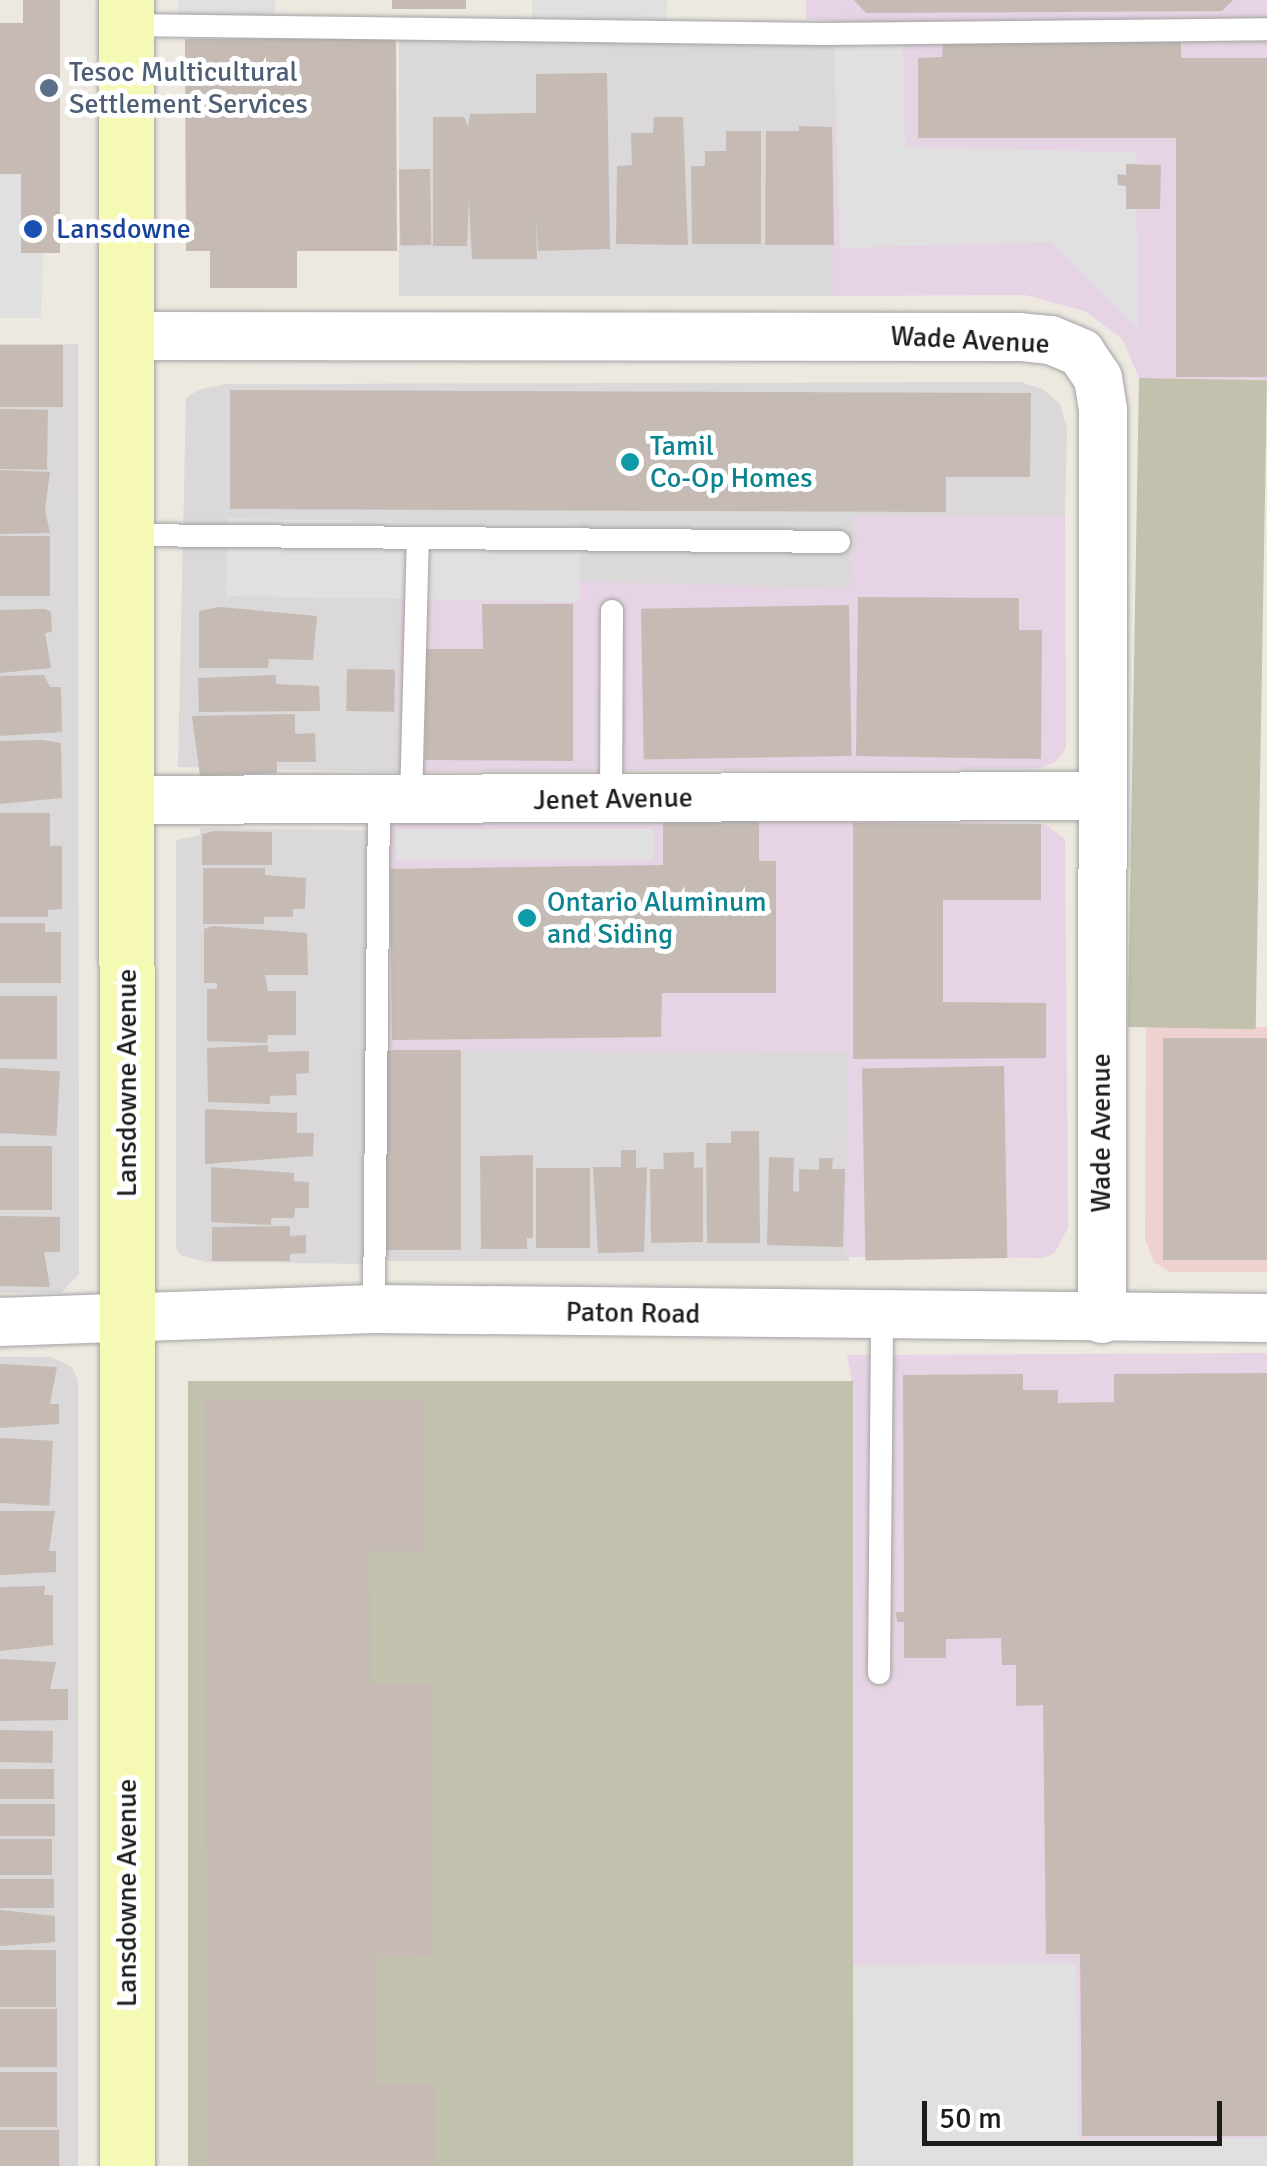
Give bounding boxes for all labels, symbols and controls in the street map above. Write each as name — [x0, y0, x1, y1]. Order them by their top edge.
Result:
place label: Tesoc Multicultural Settlement Services — [69, 55, 308, 121]
marker: Tesoc Multicultural Settlement Services — [38, 77, 60, 99]
place label: Lansdowne — [56, 212, 191, 246]
marker: Lansdowne — [20, 216, 46, 242]
street label: Wade Avenue — [889, 319, 1051, 361]
place label: Tamil Co-Op Homes — [650, 429, 813, 495]
marker: Tamil Co-Op Homes — [619, 451, 641, 473]
street label: Jenet Avenue — [533, 781, 693, 817]
place label: Ontario Aluminum and Siding — [547, 885, 767, 951]
marker: Ontario Aluminum and Siding — [516, 907, 538, 929]
street label: Lansdowne Avenue — [110, 969, 144, 1197]
street label: Wade Avenue — [1084, 1053, 1118, 1213]
street label: Paton Road — [565, 1295, 701, 1331]
street label: Lansdowne Avenue — [110, 1779, 144, 2007]
scale bar — [927, 2081, 1227, 2143]
text: 50 m — [939, 2100, 1002, 2137]

